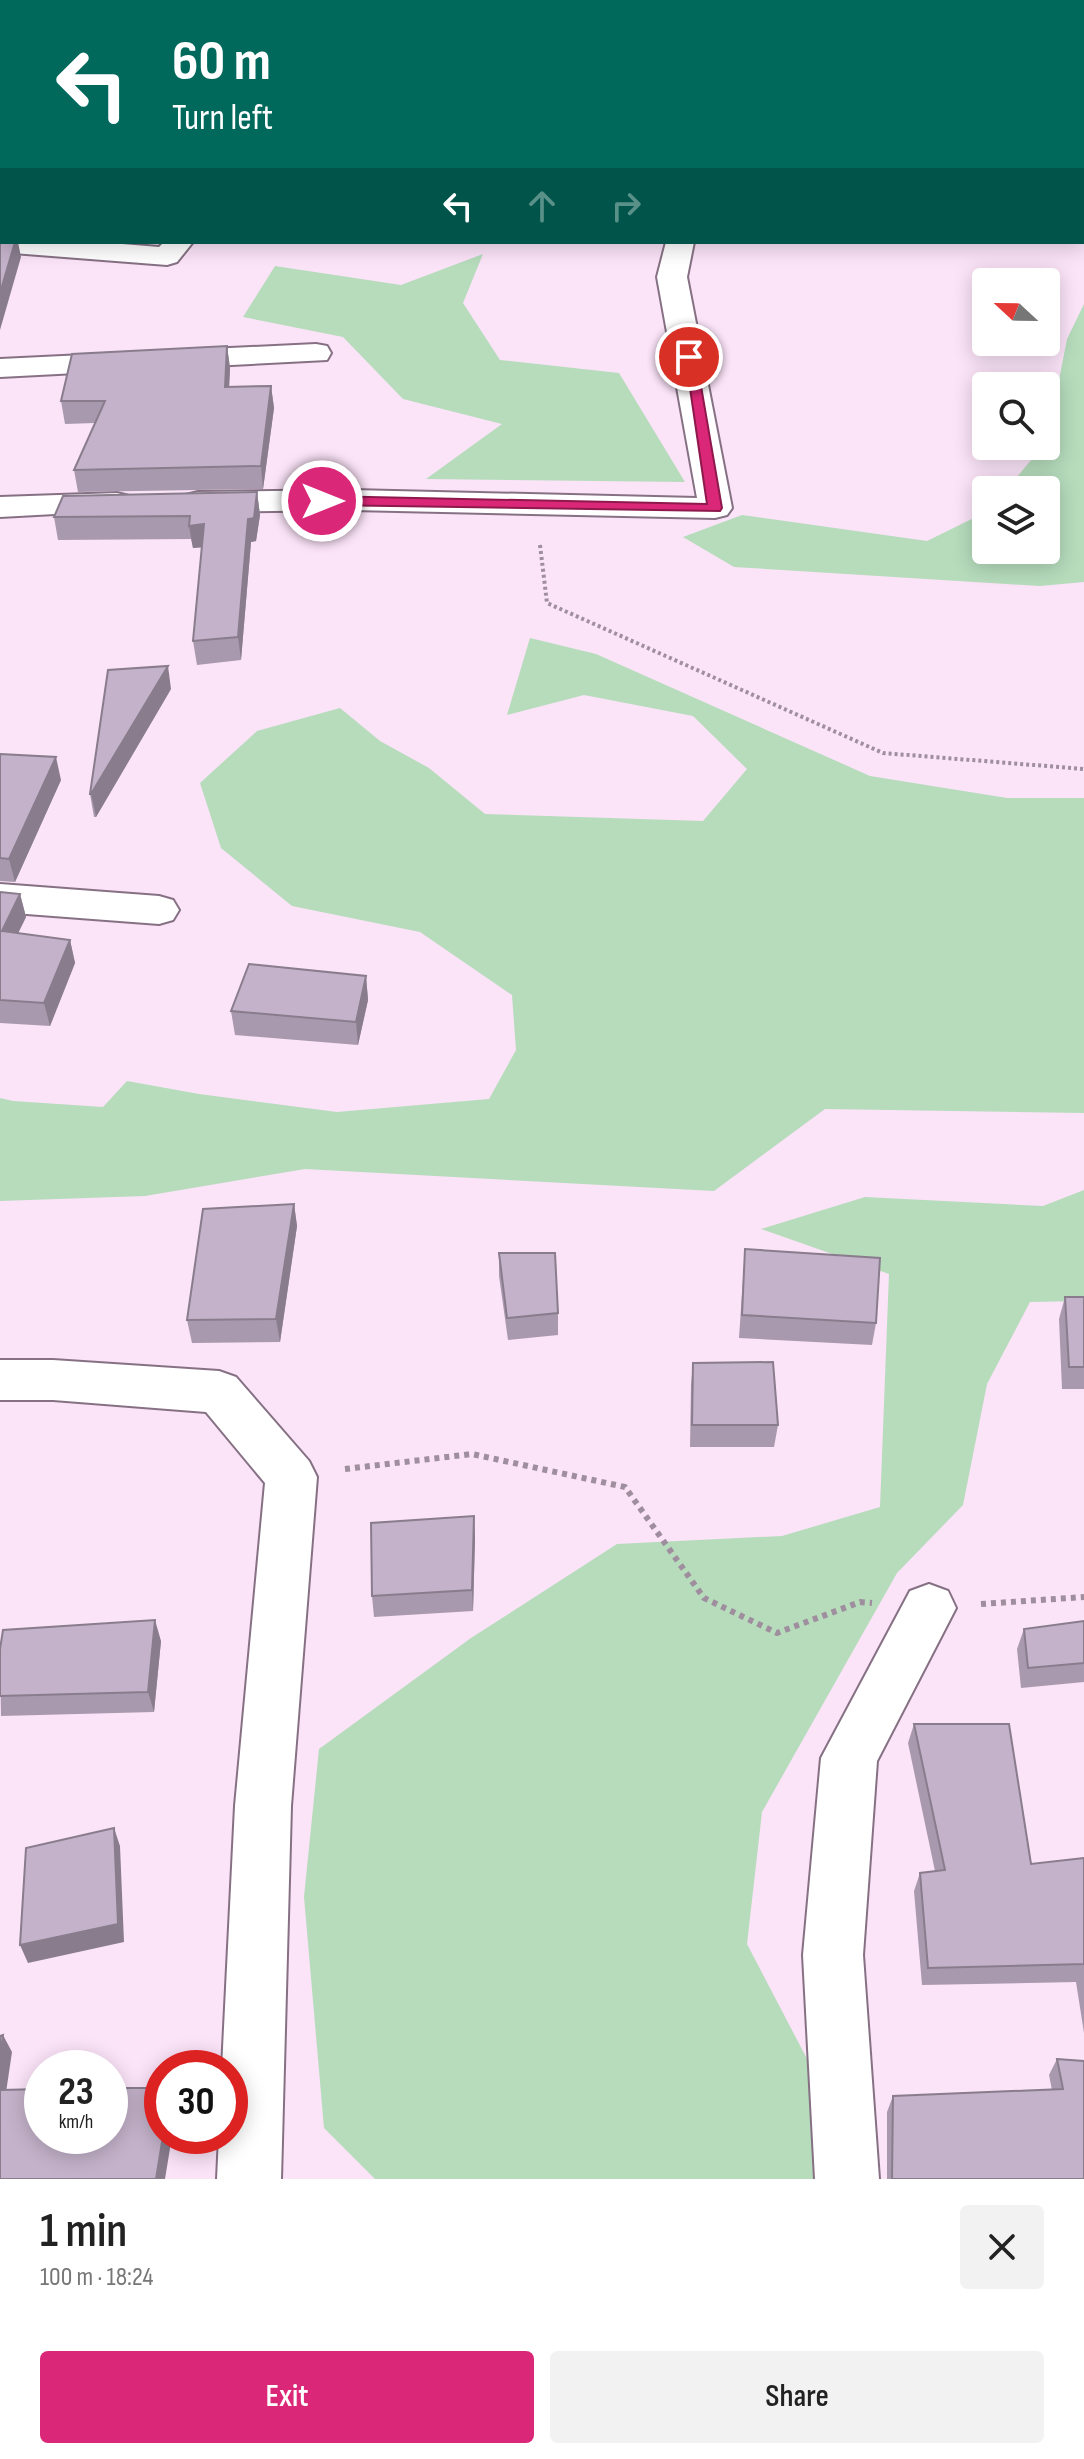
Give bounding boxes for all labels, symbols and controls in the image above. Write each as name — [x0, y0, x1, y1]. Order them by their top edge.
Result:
text: 60 m — [172, 29, 271, 96]
icon: left — [40, 32, 144, 136]
text: Turn left — [172, 97, 273, 140]
icon: left — [436, 184, 480, 228]
icon: ahead — [520, 184, 564, 228]
icon: right — [604, 184, 648, 228]
north arrow — [972, 268, 1060, 356]
map controls — [972, 268, 1060, 564]
pin — [655, 323, 723, 391]
icon: arrive — [667, 335, 711, 379]
button: search — [972, 372, 1060, 460]
position arrow — [280, 459, 364, 543]
button: layers — [972, 476, 1060, 564]
speed limit sign: 30 — [144, 2050, 248, 2154]
text: 23 — [58, 2068, 94, 2116]
text: km/h — [59, 2110, 93, 2134]
text: 1 min — [40, 2203, 127, 2260]
button: close — [960, 2205, 1044, 2289]
text: 100 m · 18:24 — [40, 2262, 153, 2293]
button: Exit — [40, 2351, 534, 2443]
button: Share — [550, 2351, 1044, 2443]

